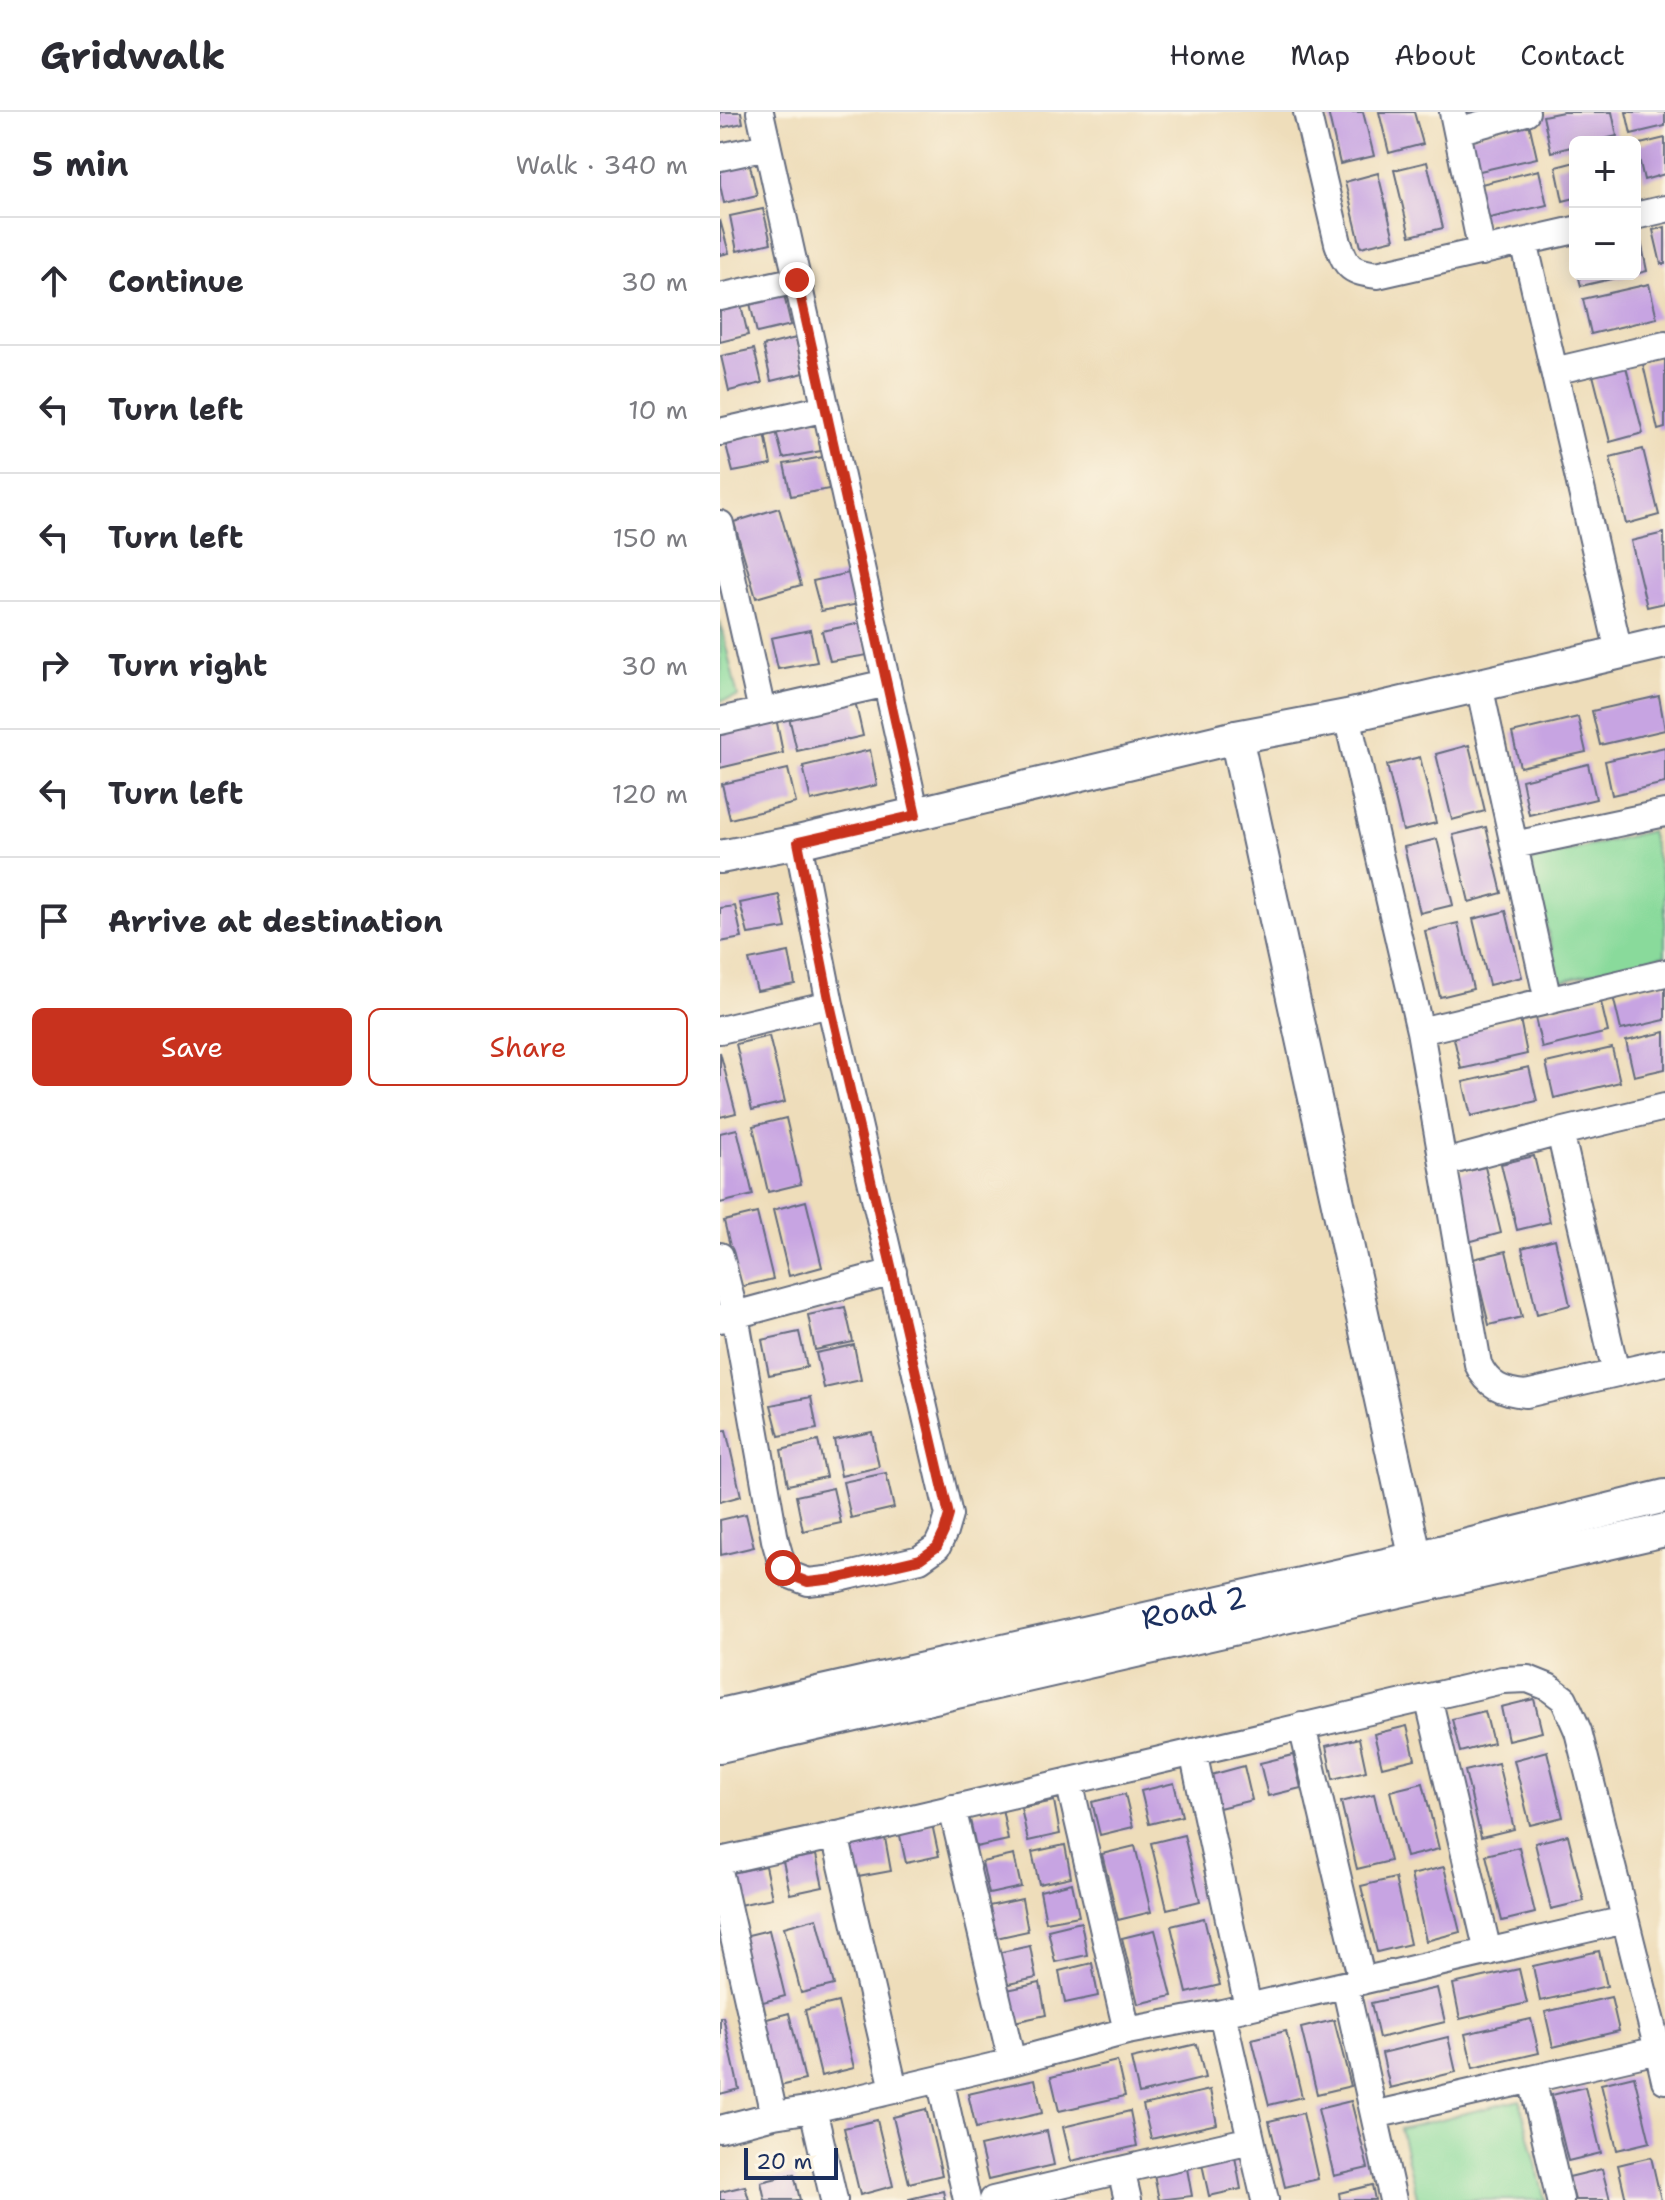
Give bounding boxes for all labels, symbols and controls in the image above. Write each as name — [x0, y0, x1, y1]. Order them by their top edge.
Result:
text: Gridwalk — [40, 30, 226, 81]
text: Home — [1169, 36, 1246, 74]
text: Map — [1290, 36, 1350, 74]
text: About — [1394, 36, 1476, 74]
text: Contact — [1520, 36, 1625, 74]
map controls — [1569, 136, 1641, 280]
button: + — [1569, 136, 1641, 208]
text: 5 min — [32, 141, 129, 187]
text: Walk · 340 m — [515, 147, 688, 182]
button: − — [1569, 208, 1641, 280]
icon: ahead — [32, 259, 76, 303]
text: Continue — [108, 261, 244, 302]
route end — [779, 262, 815, 298]
text: 30 m — [621, 264, 688, 299]
icon: left — [32, 387, 76, 431]
text: Turn left — [108, 389, 243, 430]
text: 10 m — [628, 392, 688, 427]
icon: left — [32, 515, 76, 559]
text: Turn left — [108, 517, 243, 558]
text: 150 m — [612, 520, 688, 555]
icon: right — [32, 643, 76, 687]
text: Turn right — [108, 645, 267, 686]
text: 30 m — [621, 648, 688, 683]
icon: left — [32, 771, 76, 815]
text: Turn left — [108, 773, 243, 814]
text: 120 m — [612, 776, 688, 811]
icon: arrive — [32, 899, 76, 943]
text: Arrive at destination — [108, 901, 443, 942]
button: Save — [32, 1008, 352, 1086]
button: Share — [368, 1008, 688, 1086]
route start — [765, 1550, 801, 1586]
street label: Road 2 — [1137, 1576, 1250, 1639]
scale bar — [744, 2144, 838, 2180]
text: 20 m — [756, 2147, 813, 2176]

